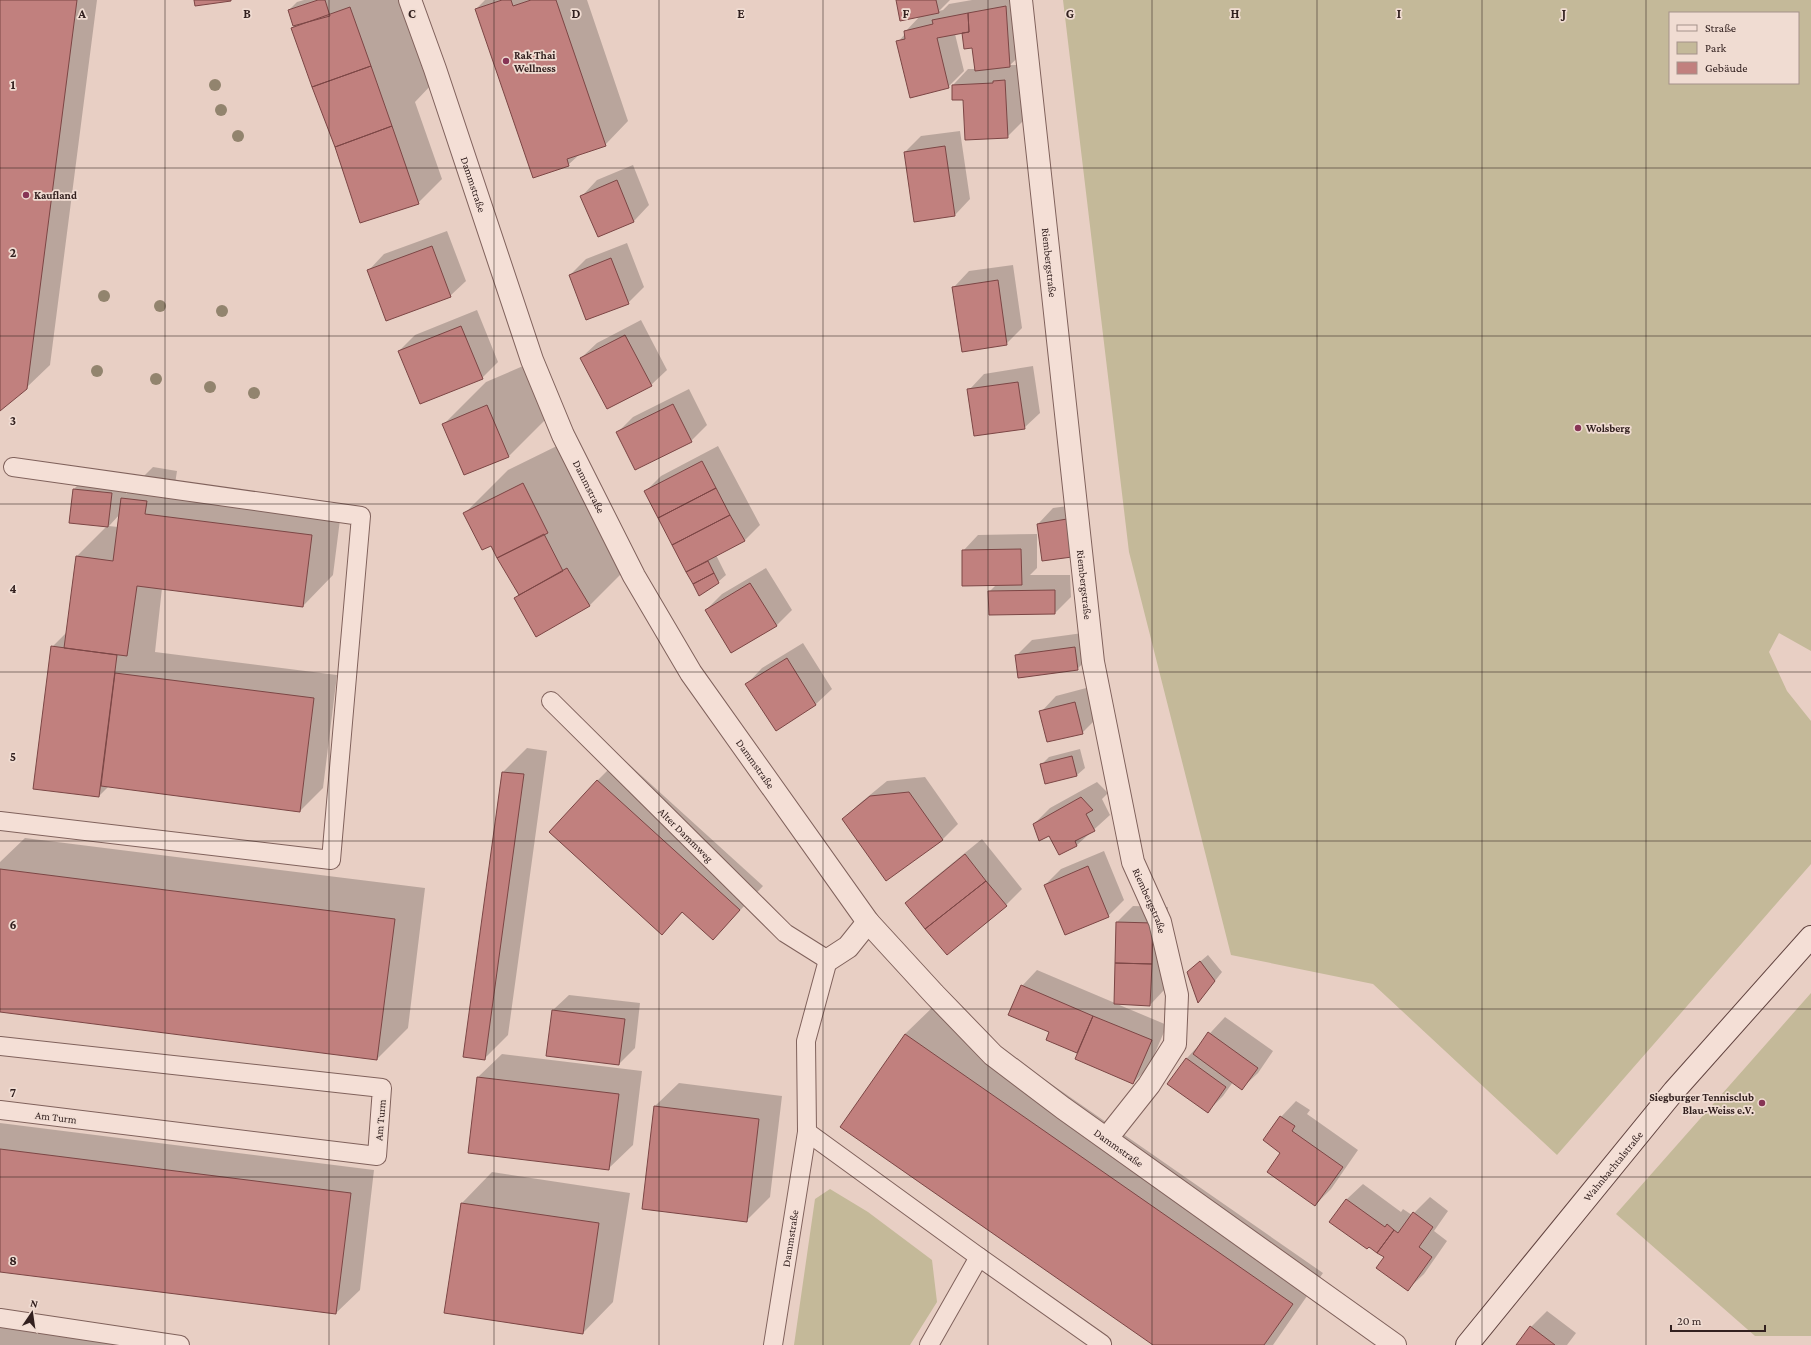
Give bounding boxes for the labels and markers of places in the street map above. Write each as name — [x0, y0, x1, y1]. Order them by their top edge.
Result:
place label: Rak Thai Wellness — [513, 49, 556, 74]
marker: Rak Thai Wellness — [501, 56, 511, 66]
place label: Kaufland — [34, 189, 77, 201]
marker: Kaufland — [21, 190, 31, 200]
place label: Wolsberg — [1585, 422, 1631, 434]
marker: Wolsberg — [1573, 423, 1583, 433]
place label: Siegburger Tennisclub Blau-Weiss e.V. — [1649, 1091, 1754, 1116]
marker: Siegburger Tennisclub Blau-Weiss e.V. — [1757, 1098, 1767, 1108]

